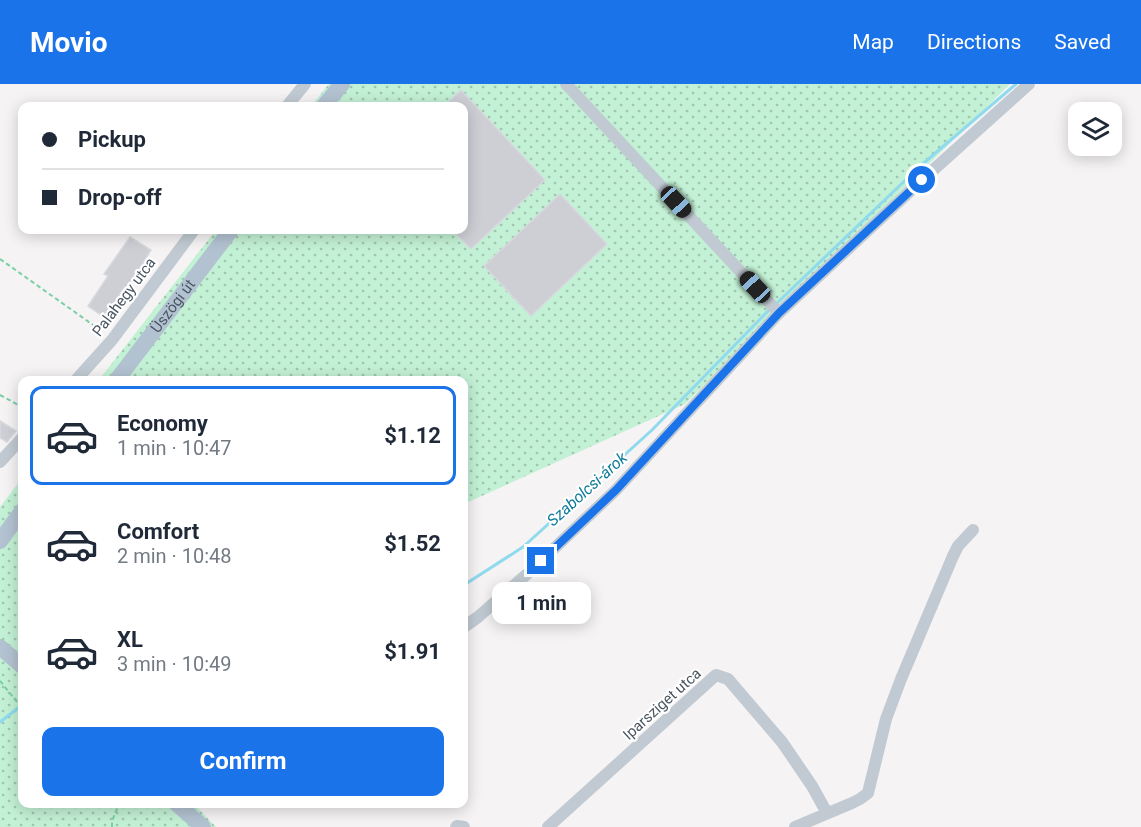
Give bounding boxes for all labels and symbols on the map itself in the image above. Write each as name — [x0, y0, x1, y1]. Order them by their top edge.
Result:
route start — [908, 166, 935, 193]
car — [657, 183, 695, 221]
street label: Palahegy utca — [89, 254, 159, 340]
car — [736, 268, 774, 306]
street label: Üszögi út — [147, 276, 199, 336]
water label: Szabolcsi-árok — [543, 447, 632, 530]
route end — [527, 547, 554, 574]
callout: 1 min — [492, 582, 590, 624]
street label: Iparsziget utca — [619, 664, 705, 744]

